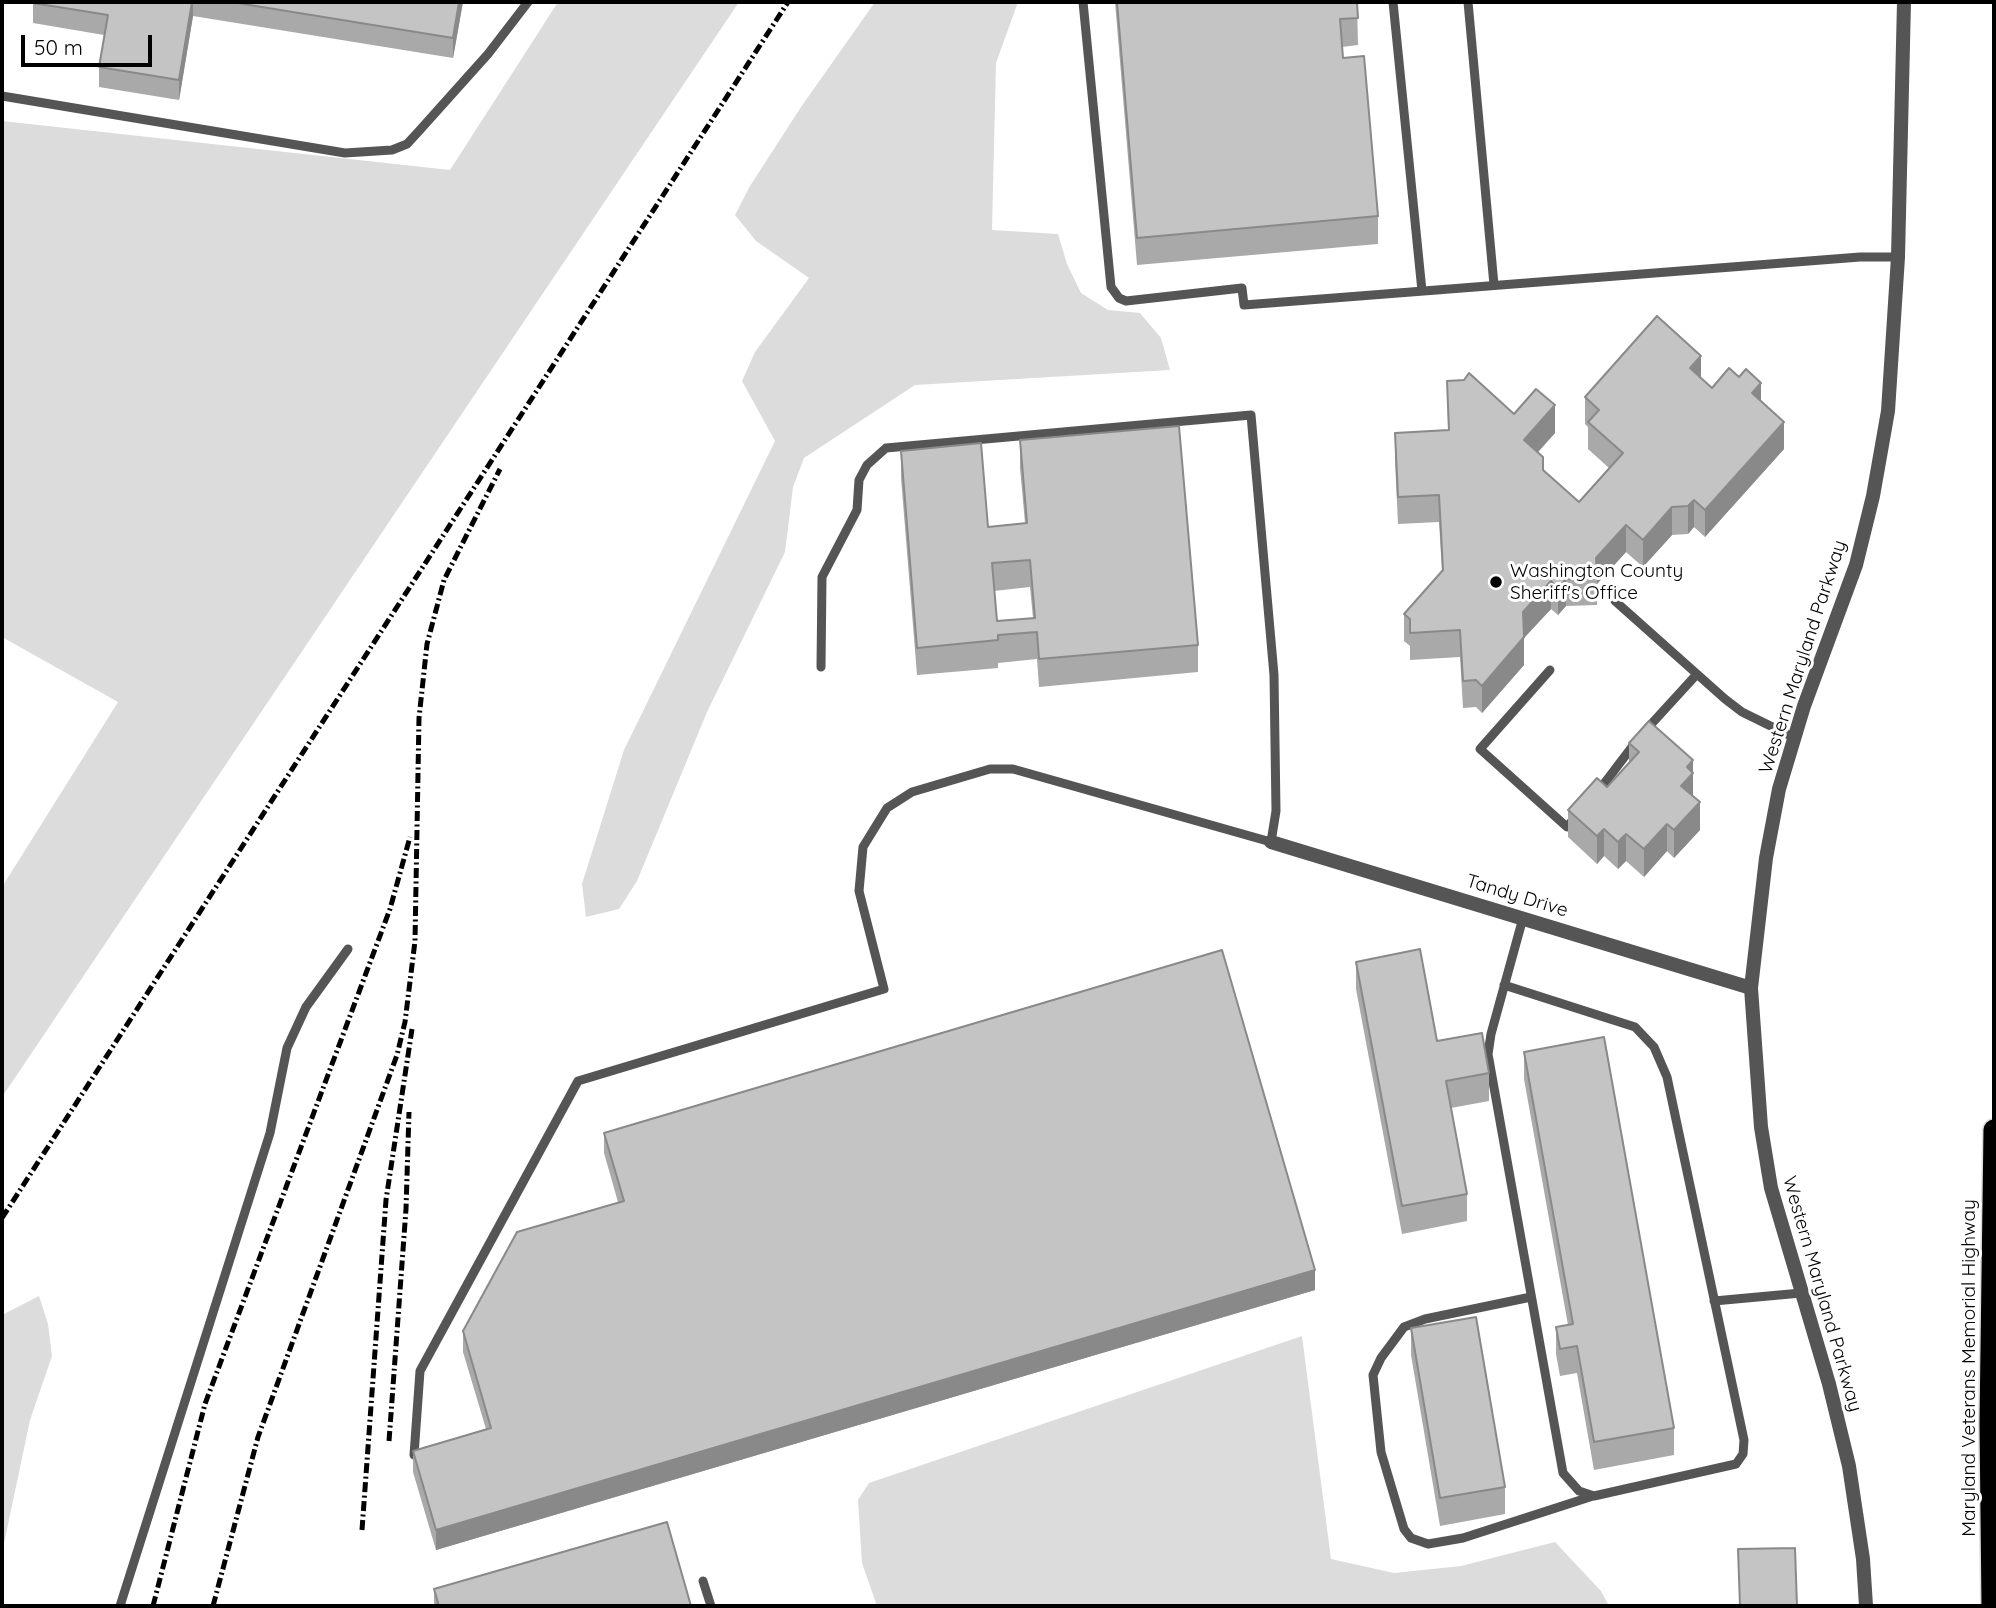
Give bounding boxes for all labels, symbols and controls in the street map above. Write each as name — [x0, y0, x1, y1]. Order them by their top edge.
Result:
scale bar — [24, 21, 156, 65]
text: 50 m — [34, 34, 83, 60]
street label: Western Maryland Parkway — [1754, 537, 1852, 777]
place label: Washington County Sheriff's Office — [1510, 560, 1683, 604]
marker: Washington County Sheriff's Office — [1488, 574, 1504, 590]
street label: Tandy Drive — [1463, 870, 1571, 922]
street label: Western Maryland Parkway — [1777, 1174, 1867, 1414]
street label: Maryland Veterans Memorial Highway — [1958, 1199, 1980, 1537]

